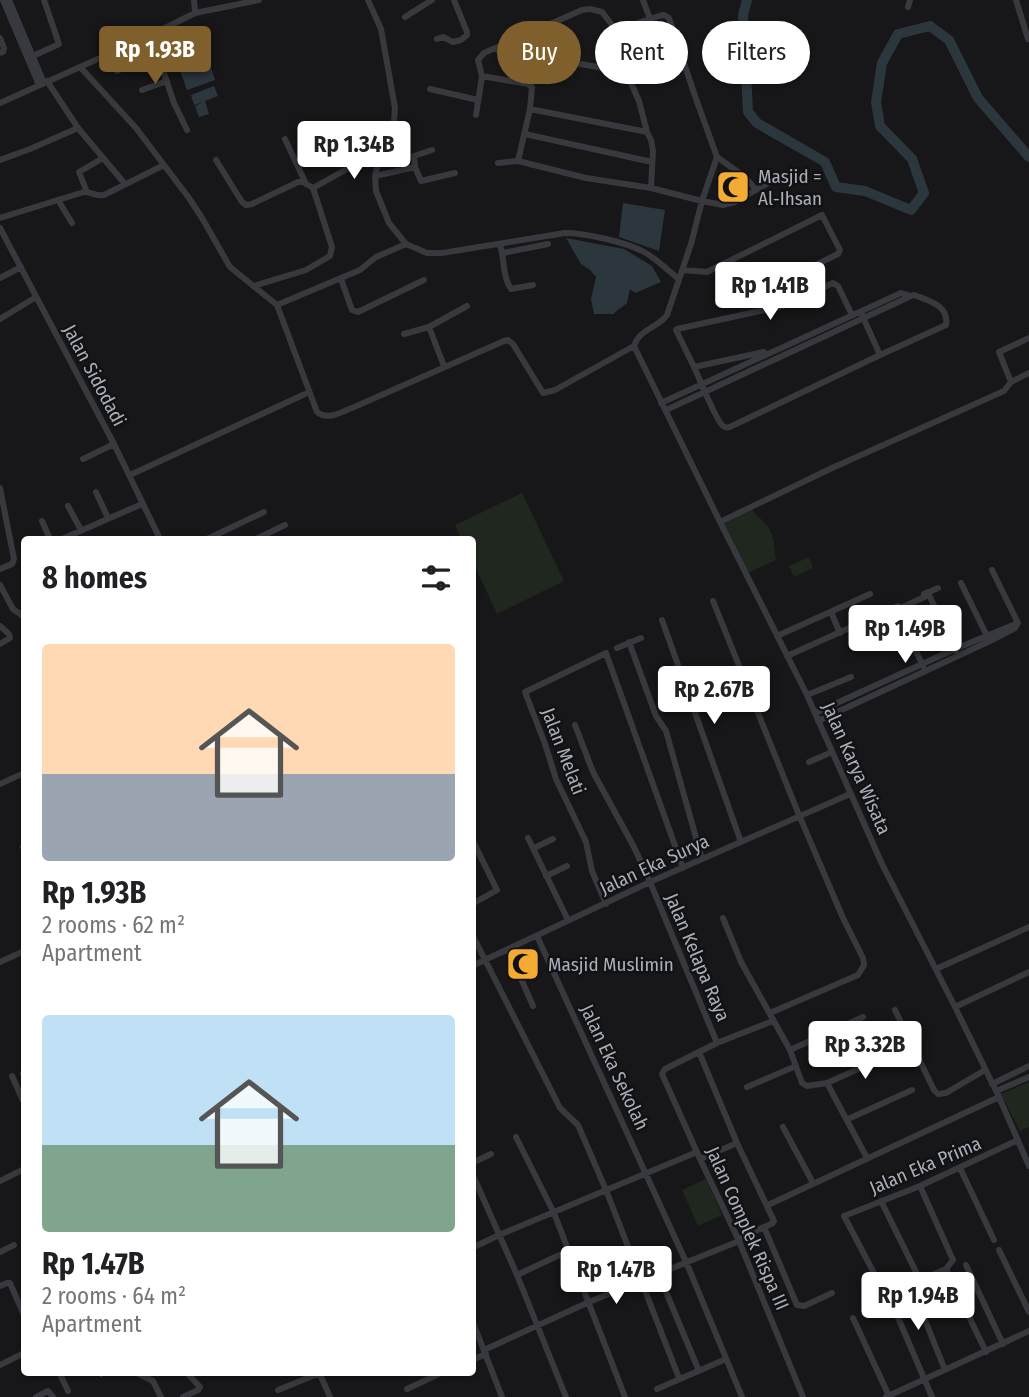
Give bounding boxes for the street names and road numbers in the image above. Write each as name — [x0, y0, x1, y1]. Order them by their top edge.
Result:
street label: Jalan Sidodadi — [58, 320, 131, 430]
street label: Jalan Karya Wisata — [817, 698, 896, 838]
street label: Jalan Melati — [536, 705, 591, 798]
street label: Jalan Eka Surya — [596, 829, 712, 900]
street label: Jalan Kelapa Raya — [660, 890, 735, 1025]
street label: Jalan Eka Sekolah — [575, 1001, 654, 1134]
street label: Jalan Eka Prima — [866, 1132, 985, 1199]
street label: Jalan Complek Rispa III — [701, 1143, 794, 1314]

